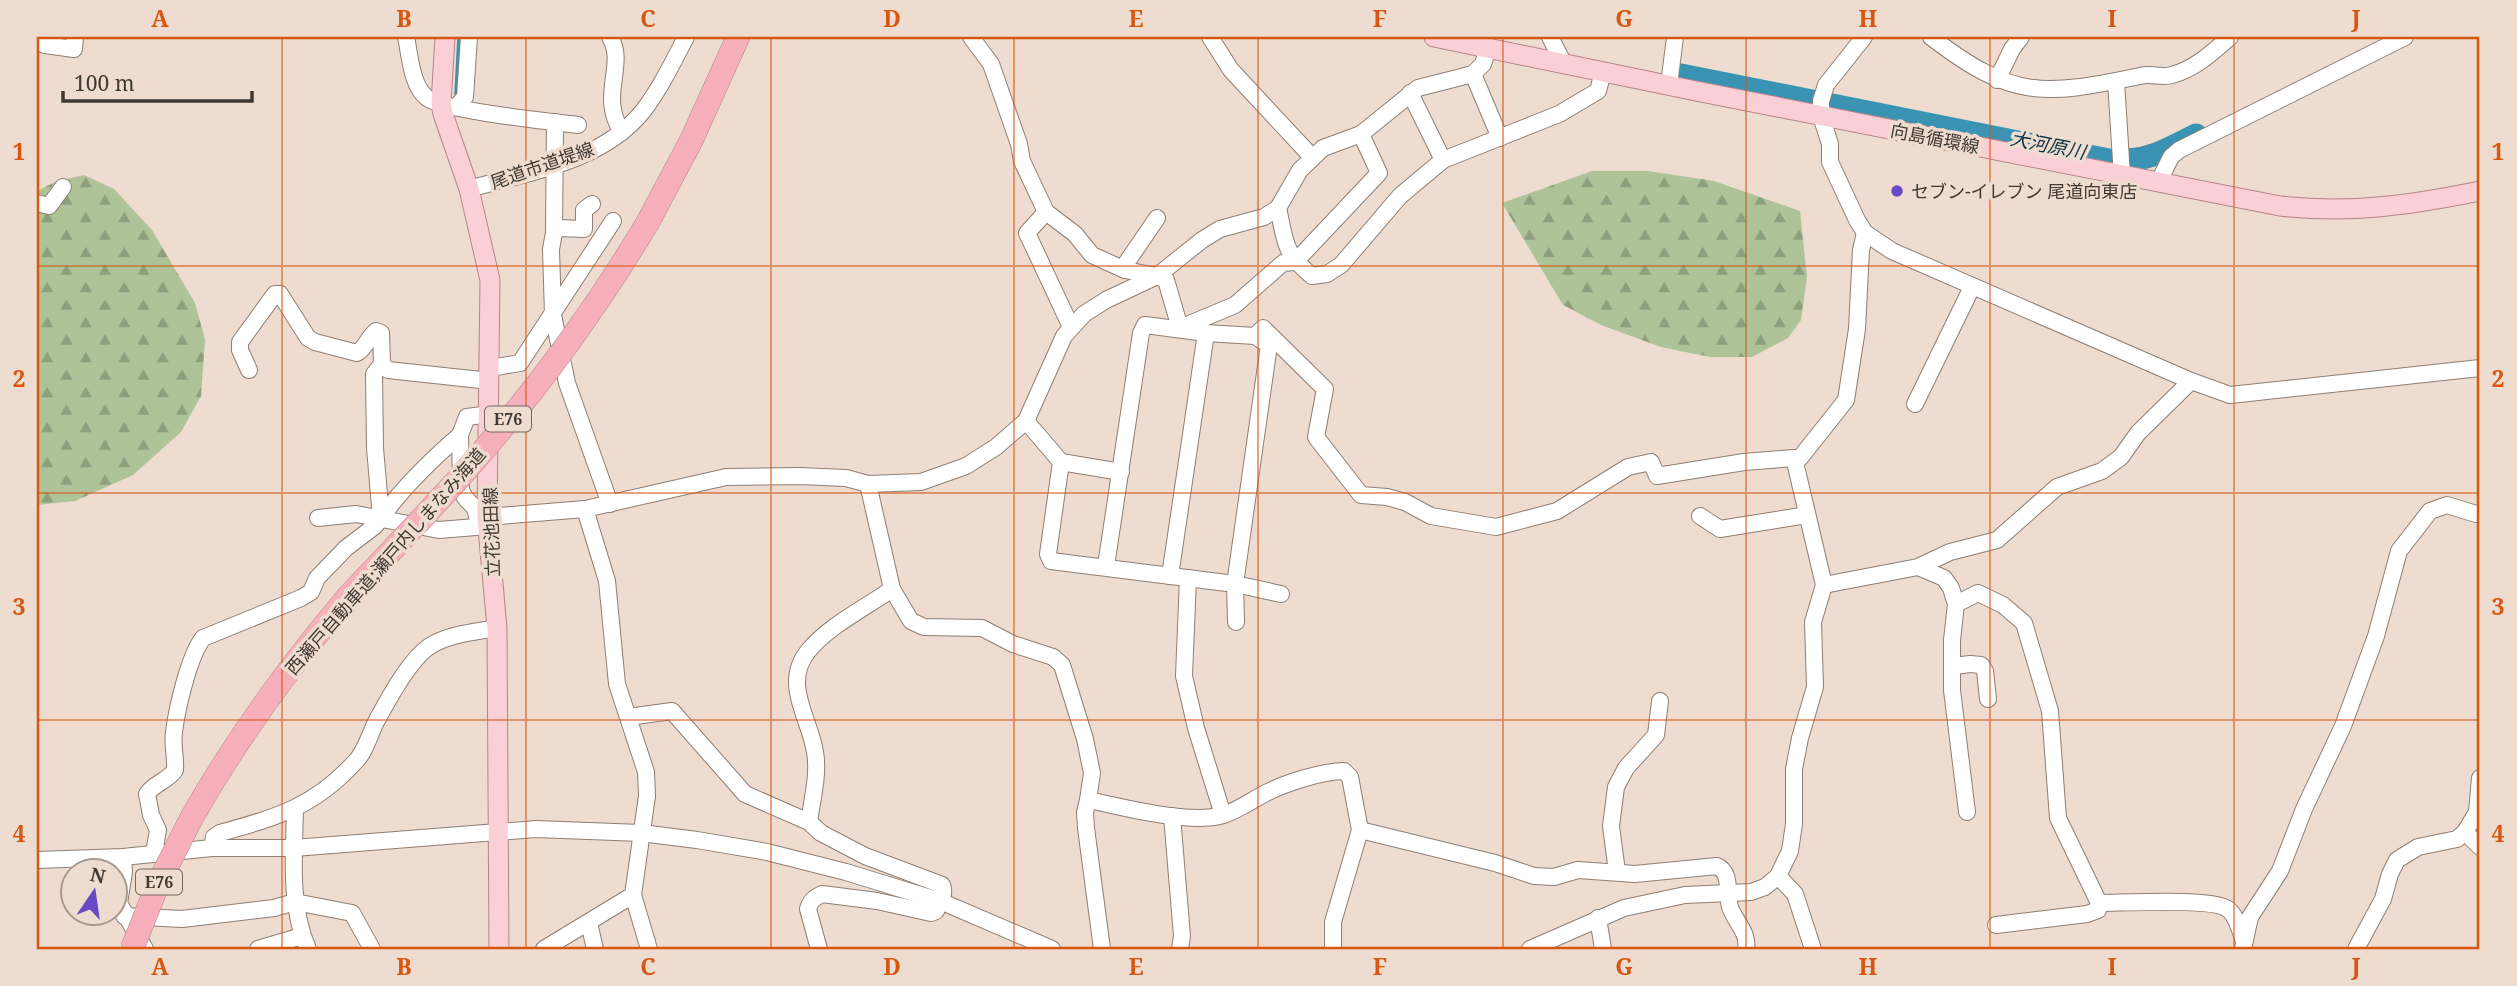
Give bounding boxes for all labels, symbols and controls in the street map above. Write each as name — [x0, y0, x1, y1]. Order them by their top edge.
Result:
text: A — [151, 2, 169, 34]
text: B — [396, 2, 412, 34]
text: C — [640, 2, 656, 34]
text: D — [883, 2, 901, 34]
text: E — [1128, 2, 1144, 34]
text: F — [1373, 2, 1387, 34]
text: G — [1615, 2, 1633, 34]
text: H — [1859, 2, 1878, 34]
text: I — [2107, 2, 2117, 34]
text: J — [2350, 2, 2361, 34]
scale bar — [63, 60, 252, 104]
text: 100 m — [74, 69, 135, 97]
street label: 向島循環線 — [1889, 118, 1981, 158]
water label: 大河原川 — [2008, 125, 2090, 165]
text: 1 — [13, 135, 26, 167]
text: 1 — [2492, 135, 2505, 167]
street label: 尾道市道堤線 — [487, 136, 597, 194]
place label: セブン-イレブン 尾道向東店 — [1911, 179, 2137, 203]
marker: セブン-イレブン 尾道向東店 — [1889, 183, 1905, 199]
text: 2 — [13, 362, 26, 394]
text: 2 — [2492, 362, 2505, 394]
road number: E76 — [485, 406, 531, 432]
street label: 西瀬戸自動車道;瀬戸内しまなみ海道 — [280, 443, 490, 679]
street label: 立花池田線 — [477, 487, 505, 577]
text: 3 — [13, 590, 26, 622]
text: 3 — [2492, 590, 2505, 622]
text: 4 — [13, 817, 26, 849]
text: 4 — [2492, 817, 2505, 849]
north arrow — [60, 856, 130, 926]
text: N — [88, 861, 108, 890]
road number: E76 — [136, 870, 182, 894]
text: A — [151, 950, 169, 982]
text: B — [396, 950, 412, 982]
text: C — [640, 950, 656, 982]
text: D — [883, 950, 901, 982]
text: E — [1128, 950, 1144, 982]
text: F — [1373, 950, 1387, 982]
text: G — [1615, 950, 1633, 982]
text: H — [1859, 950, 1878, 982]
text: I — [2107, 950, 2117, 982]
text: J — [2350, 950, 2361, 982]

